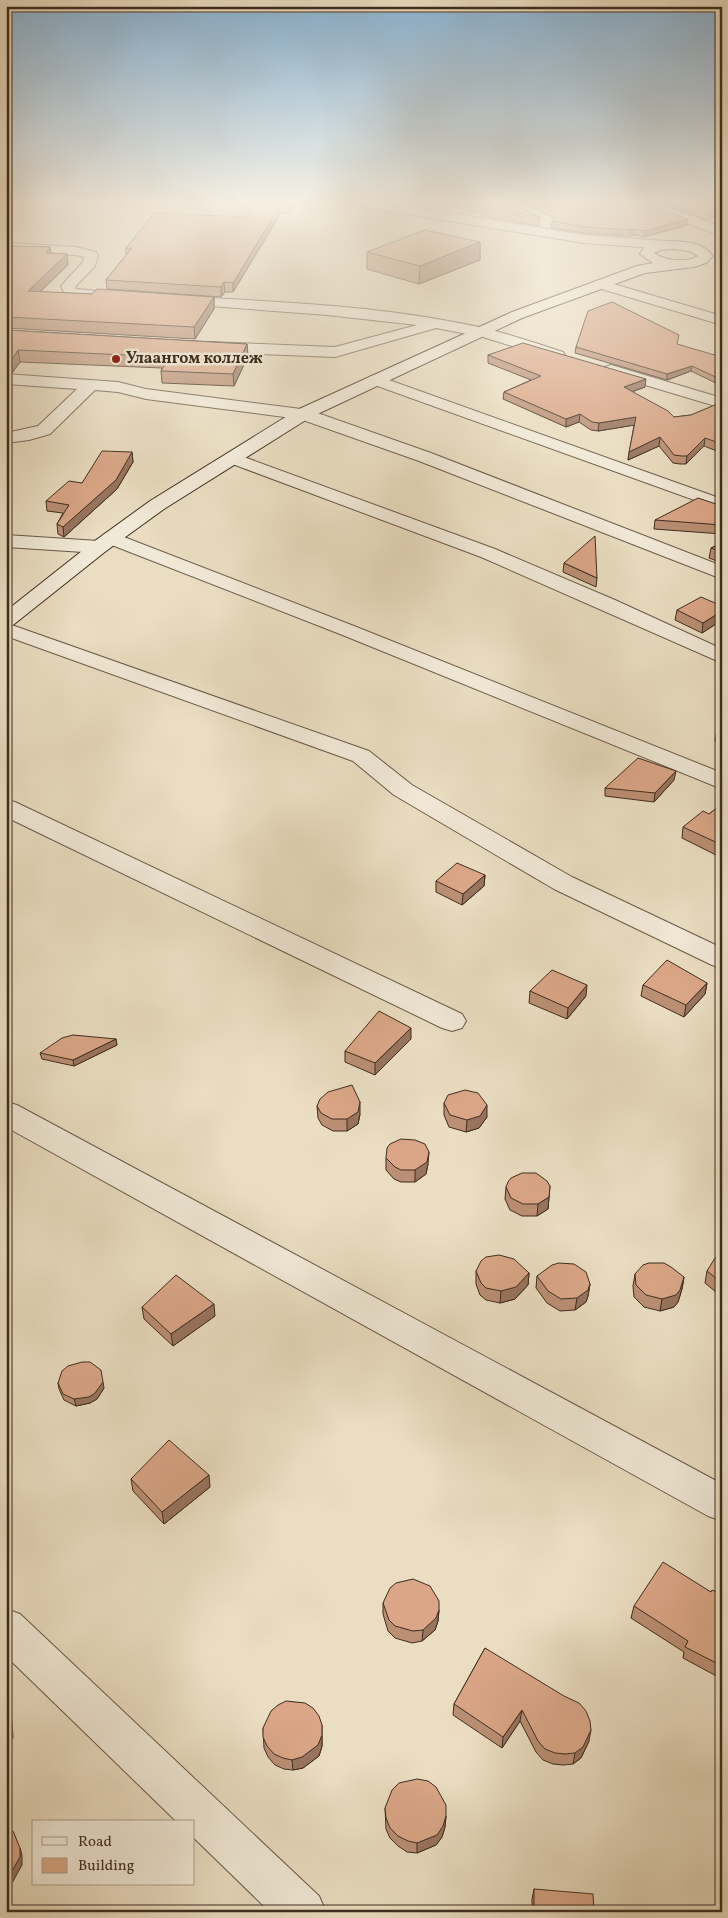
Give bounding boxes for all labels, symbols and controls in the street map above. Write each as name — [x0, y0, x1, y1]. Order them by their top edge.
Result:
place label: Улаангом коллеж — [126, 348, 263, 370]
marker: Улаангом коллеж — [110, 353, 122, 365]
legend — [32, 1820, 195, 1886]
text: Road — [78, 1832, 112, 1853]
text: Building — [78, 1856, 135, 1877]

